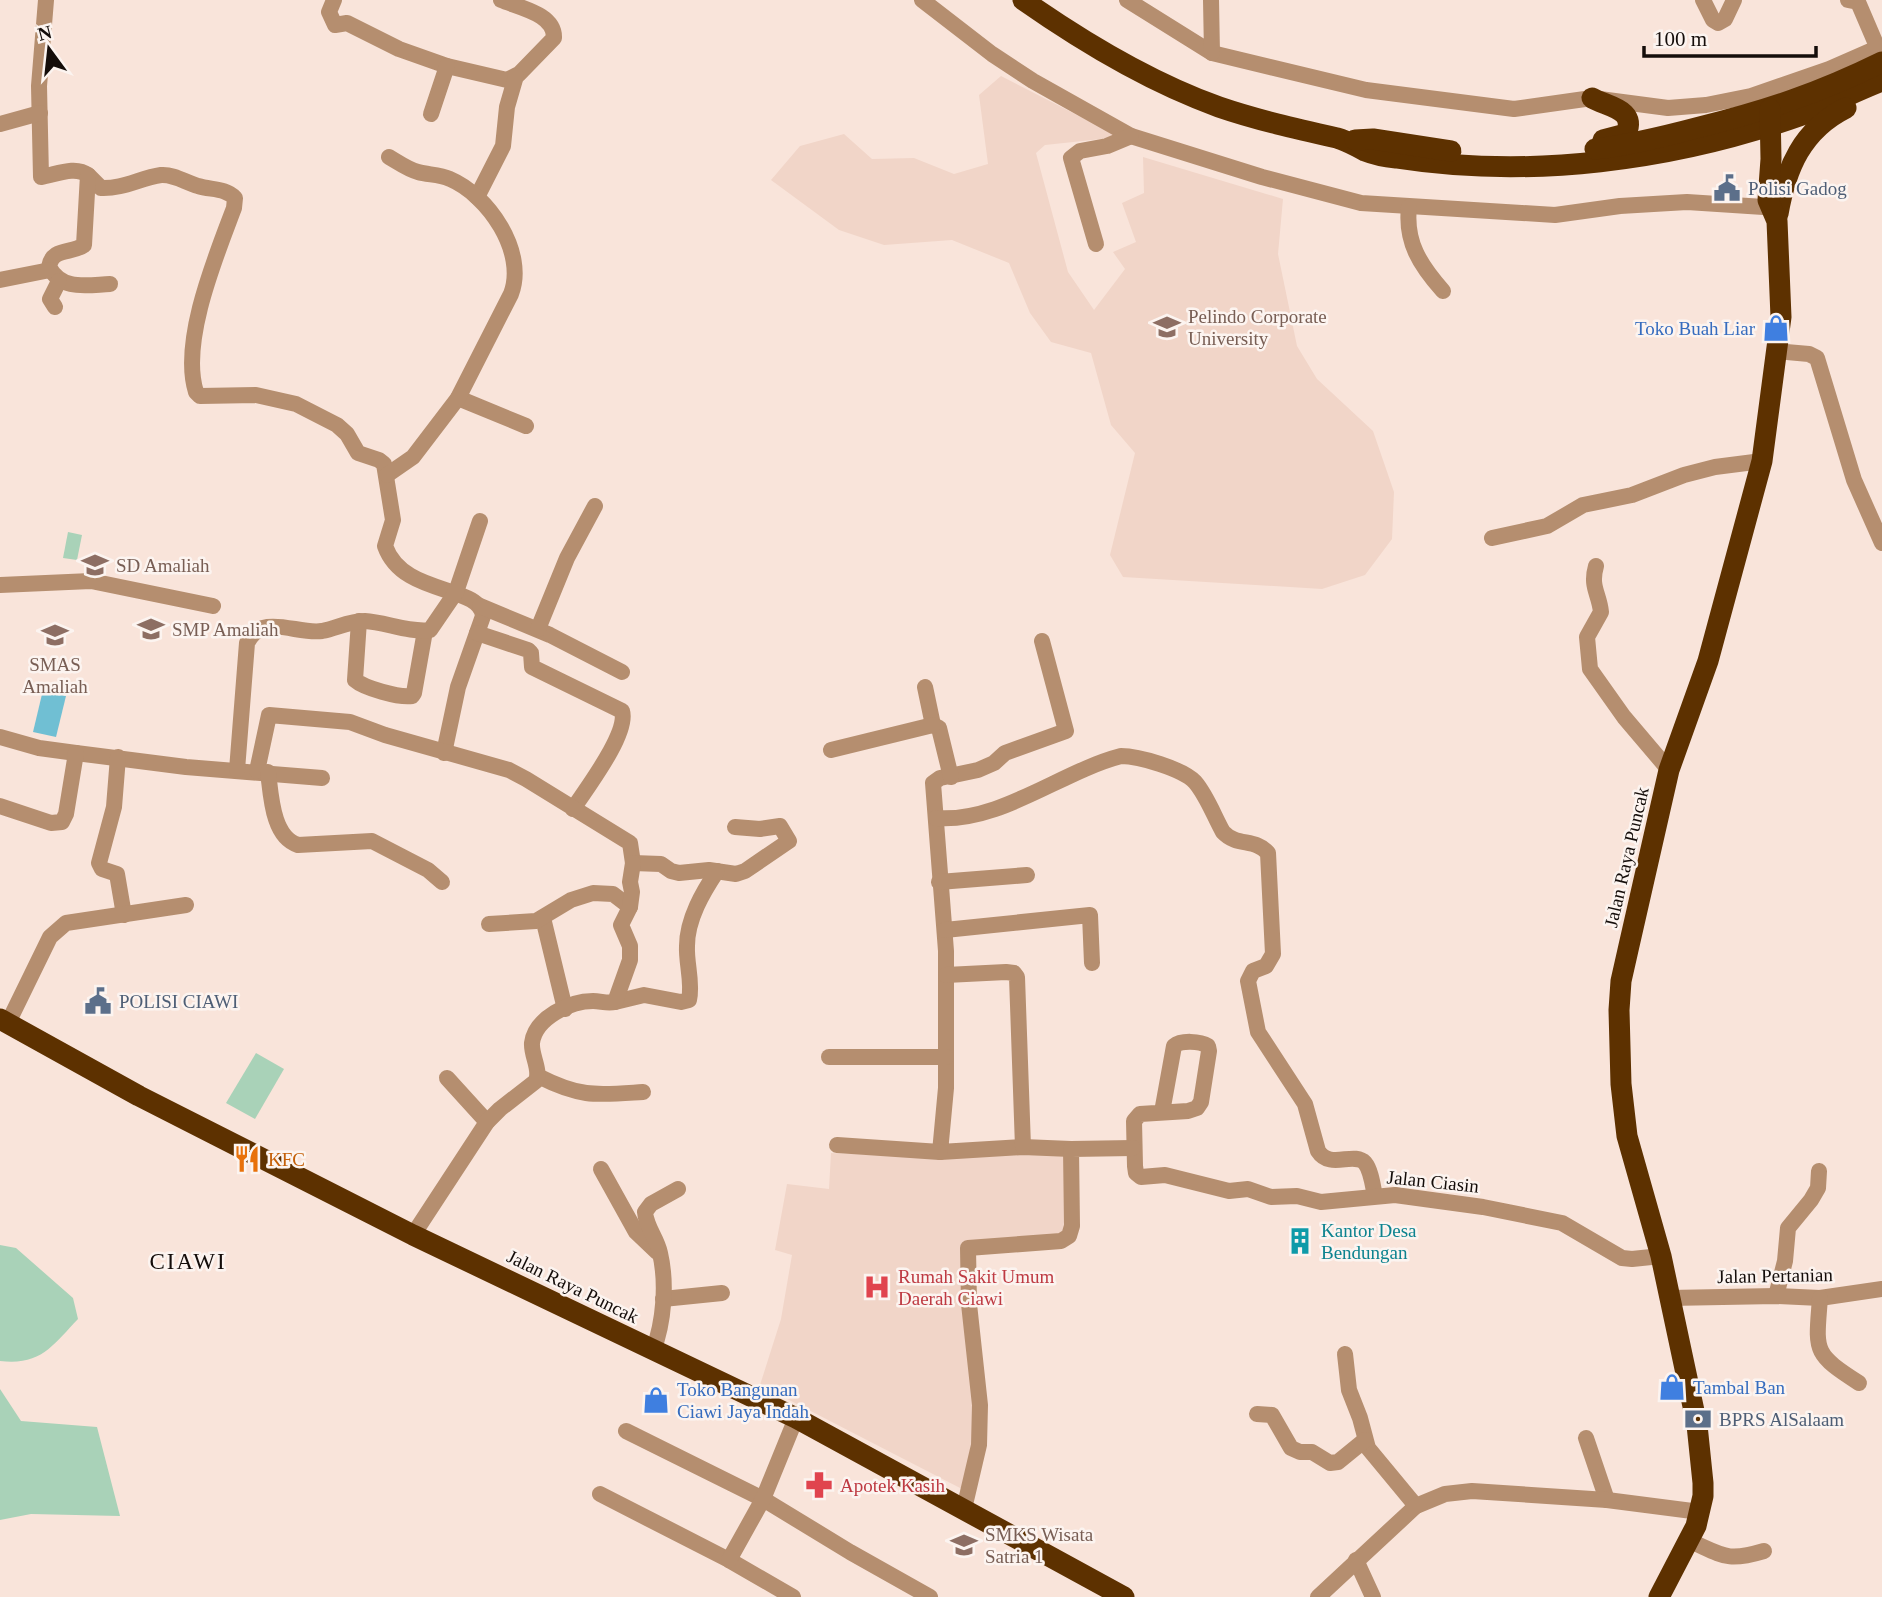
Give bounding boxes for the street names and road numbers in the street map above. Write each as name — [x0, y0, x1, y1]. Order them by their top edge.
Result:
street label: Jalan Raya Puncak — [1600, 784, 1653, 929]
street label: Jalan Ciasin — [1386, 1166, 1480, 1197]
street label: Jalan Raya Puncak — [504, 1246, 642, 1328]
street label: Jalan Pertanian — [1717, 1264, 1833, 1287]

